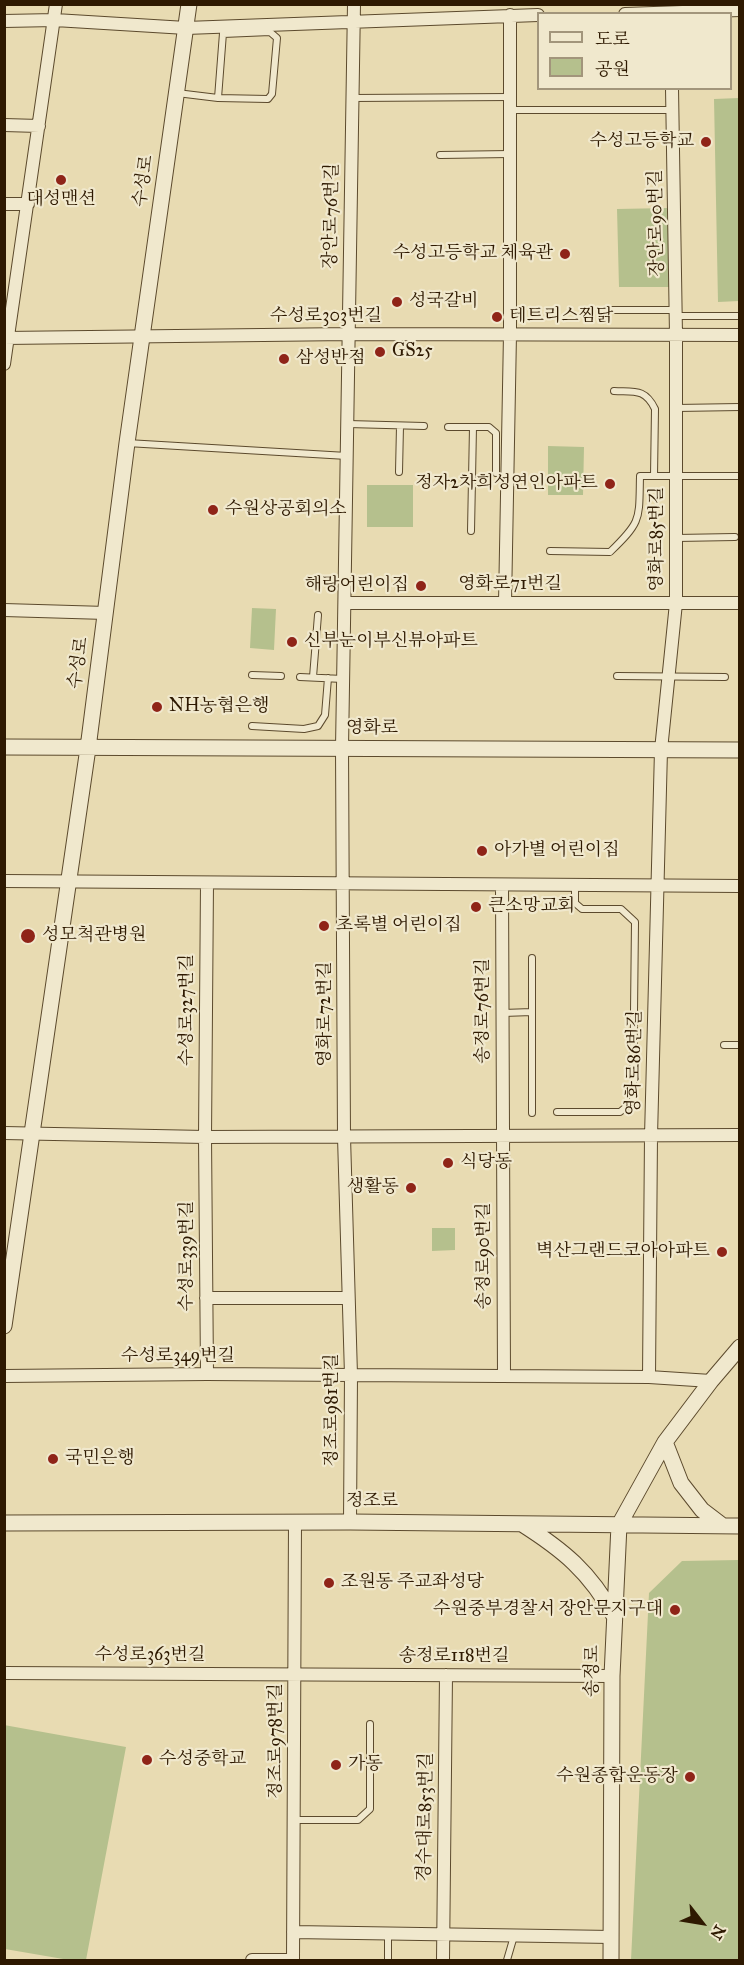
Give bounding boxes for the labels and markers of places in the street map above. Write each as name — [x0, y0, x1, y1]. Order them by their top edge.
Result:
place label: 수성고등학교 — [590, 131, 694, 153]
marker: 수성고등학교 — [699, 135, 713, 149]
marker: 대성맨션 — [54, 173, 68, 187]
place label: 대성맨션 — [26, 189, 96, 211]
place label: 수성고등학교 체육관 — [393, 243, 553, 265]
marker: 수성고등학교 체육관 — [558, 247, 572, 261]
place label: 성국갈비 — [409, 291, 479, 313]
marker: 성국갈비 — [390, 295, 404, 309]
place label: 테트리스찜닭 — [509, 306, 613, 328]
marker: 테트리스찜닭 — [490, 310, 504, 324]
place label: GS25 — [392, 341, 433, 363]
marker: GS25 — [373, 345, 387, 359]
place label: 삼성반점 — [296, 348, 366, 370]
marker: 삼성반점 — [277, 352, 291, 366]
place label: 정자2차희성연인아파트 — [415, 473, 598, 495]
marker: 정자2차희성연인아파트 — [603, 477, 617, 491]
place label: 수원상공회의소 — [225, 499, 347, 521]
marker: 수원상공회의소 — [206, 503, 220, 517]
place label: 해랑어린이집 — [305, 575, 409, 597]
marker: 해랑어린이집 — [414, 579, 428, 593]
place label: 신부눈이부신뷰아파트 — [304, 631, 478, 653]
marker: 신부눈이부신뷰아파트 — [285, 635, 299, 649]
place label: NH농협은행 — [169, 696, 269, 718]
marker: NH농협은행 — [150, 700, 164, 714]
place label: 아가별 어린이집 — [494, 840, 620, 862]
marker: 아가별 어린이집 — [475, 844, 489, 858]
place label: 큰소망교회 — [488, 896, 575, 918]
marker: 큰소망교회 — [469, 900, 483, 914]
place label: 초록별 어린이집 — [336, 915, 462, 937]
marker: 초록별 어린이집 — [317, 919, 331, 933]
place label: 성모척관병원 — [42, 925, 146, 947]
marker: 성모척관병원 — [19, 927, 37, 945]
place label: 식당동 — [460, 1152, 512, 1174]
marker: 식당동 — [441, 1156, 455, 1170]
place label: 생활동 — [347, 1177, 399, 1199]
marker: 생활동 — [404, 1181, 418, 1195]
place label: 벽산그랜드코아아파트 — [536, 1241, 710, 1263]
marker: 벽산그랜드코아아파트 — [715, 1245, 729, 1259]
place label: 국민은행 — [65, 1448, 135, 1470]
marker: 국민은행 — [46, 1452, 60, 1466]
place label: 조원동 주교좌성당 — [341, 1572, 484, 1594]
marker: 조원동 주교좌성당 — [322, 1576, 336, 1590]
place label: 수원중부경찰서 장안문지구대 — [433, 1599, 663, 1621]
marker: 수원중부경찰서 장안문지구대 — [668, 1603, 682, 1617]
place label: 수성중학교 — [159, 1749, 246, 1771]
marker: 수성중학교 — [140, 1753, 154, 1767]
place label: 가동 — [348, 1754, 383, 1776]
marker: 가동 — [329, 1758, 343, 1772]
place label: 수원종합운동장 — [556, 1766, 678, 1788]
marker: 수원종합운동장 — [683, 1770, 697, 1784]

